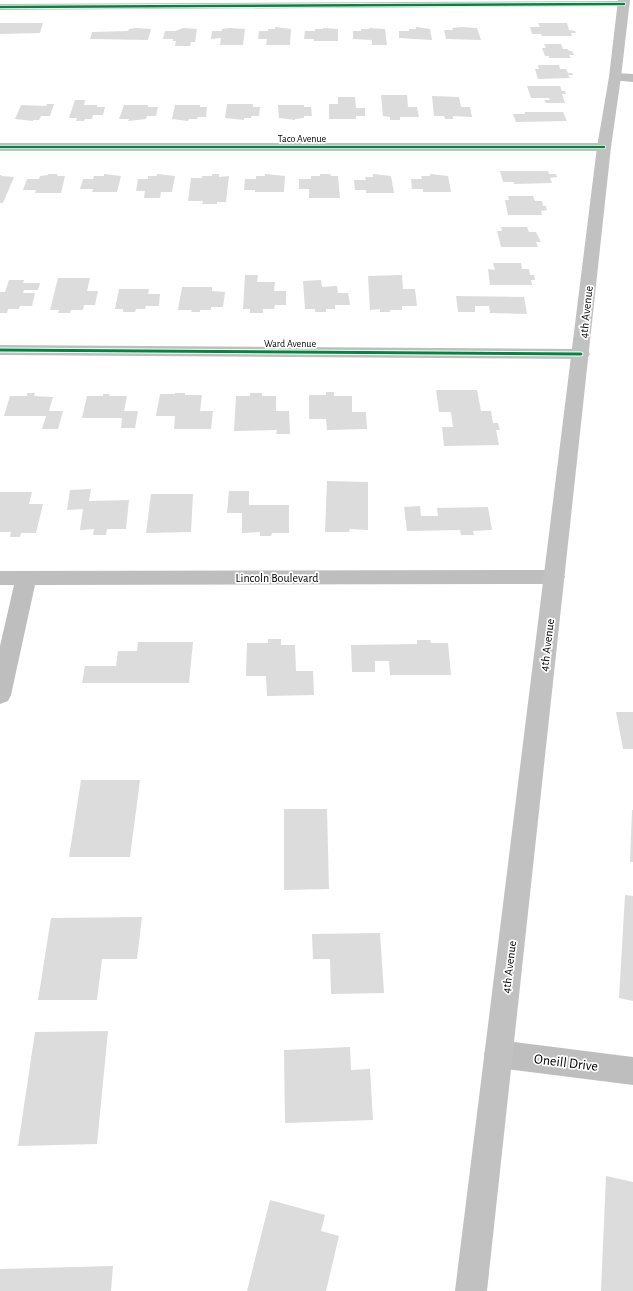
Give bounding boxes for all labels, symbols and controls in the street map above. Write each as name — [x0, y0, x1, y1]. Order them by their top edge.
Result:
street label: Taco Avenue — [278, 134, 327, 144]
street label: 4th Avenue — [577, 285, 595, 339]
street label: Ward Avenue — [264, 339, 316, 349]
street label: Lincoln Boulevard — [236, 572, 318, 584]
street label: 4th Avenue — [538, 618, 556, 672]
street label: 4th Avenue — [500, 940, 518, 994]
street label: Oneill Drive — [533, 1052, 599, 1074]

